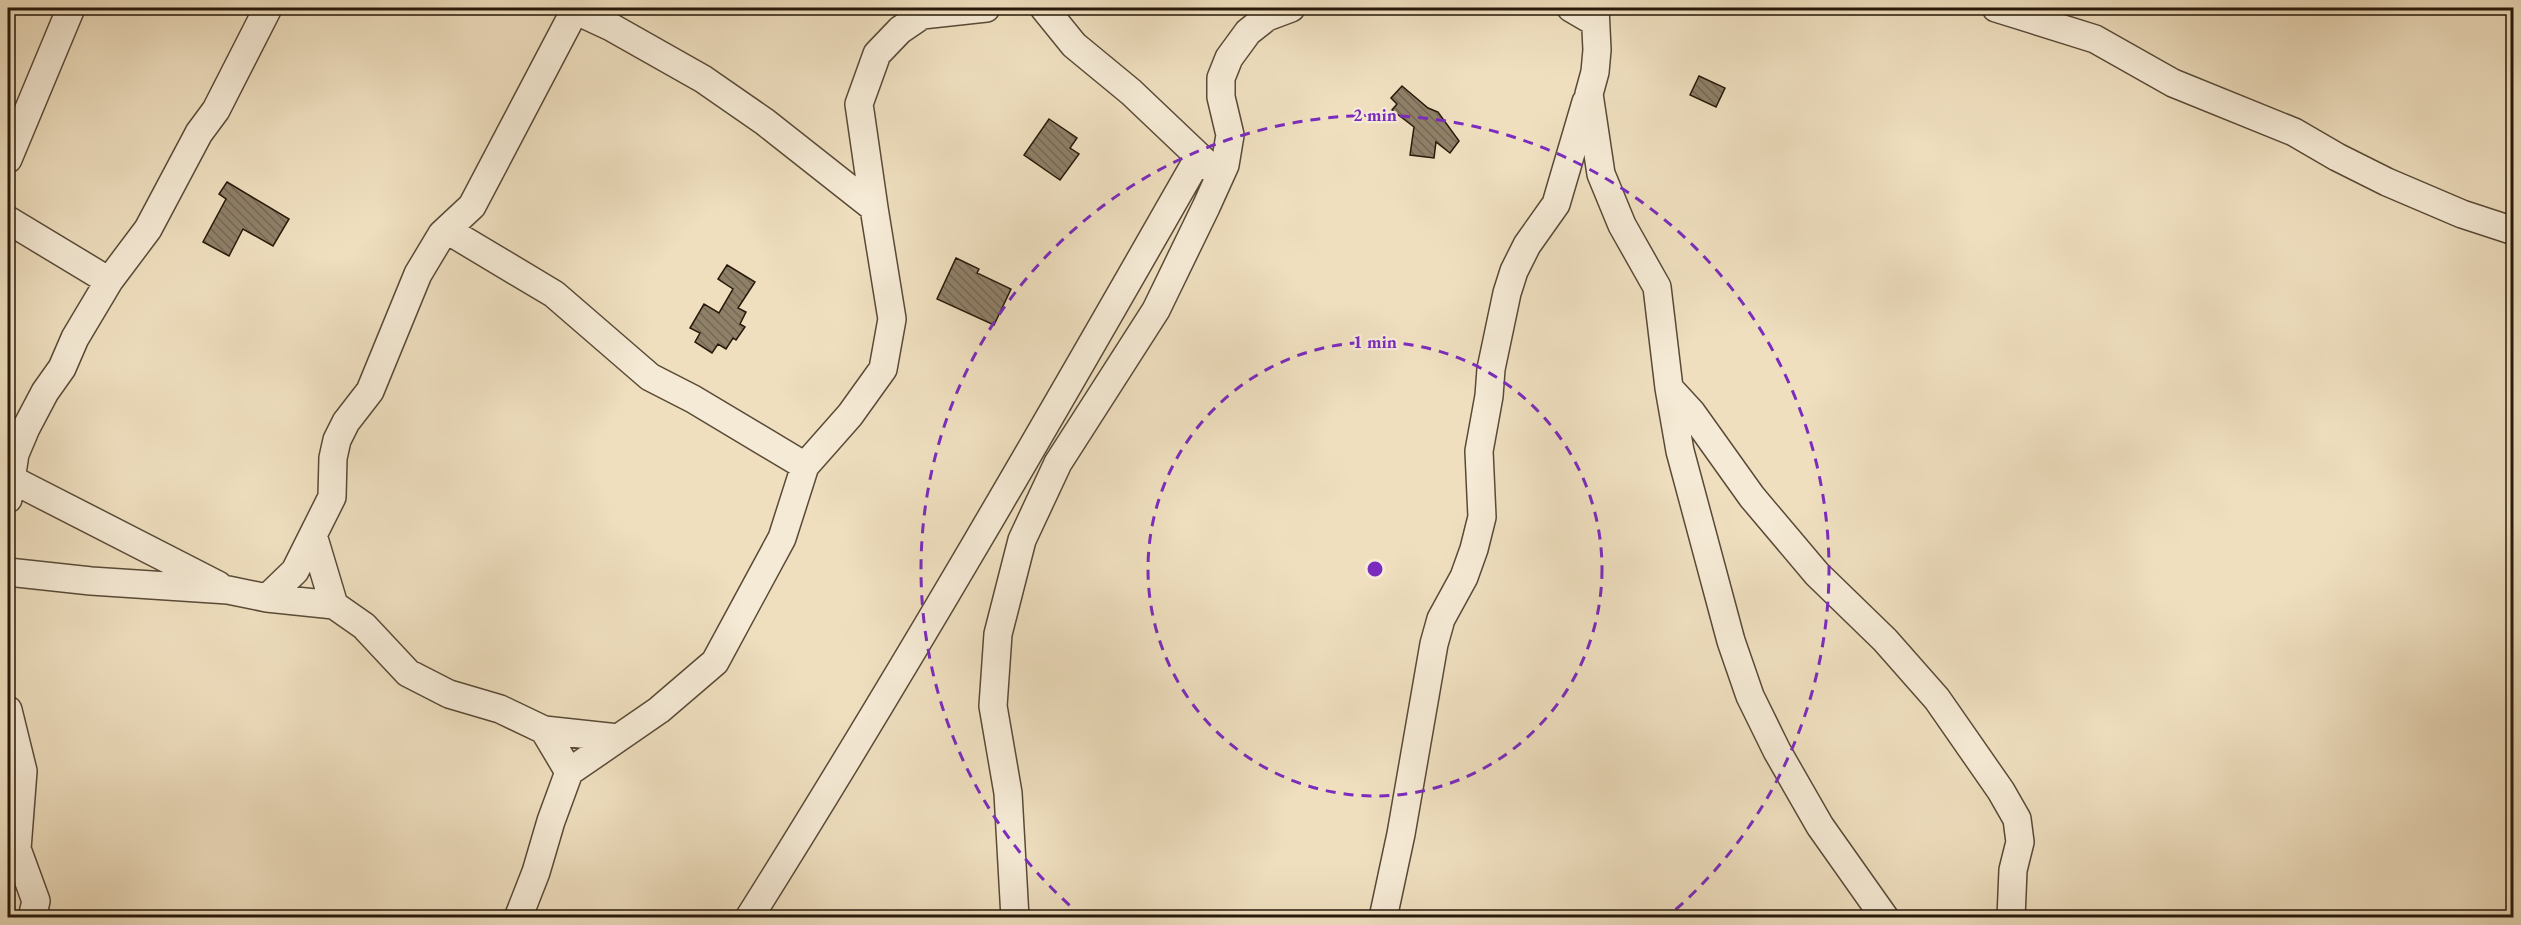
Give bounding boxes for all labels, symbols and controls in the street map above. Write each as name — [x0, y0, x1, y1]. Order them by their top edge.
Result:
text: 2 min — [1353, 103, 1397, 126]
text: 1 min — [1353, 330, 1397, 353]
centre of rings — [1365, 559, 1385, 579]

